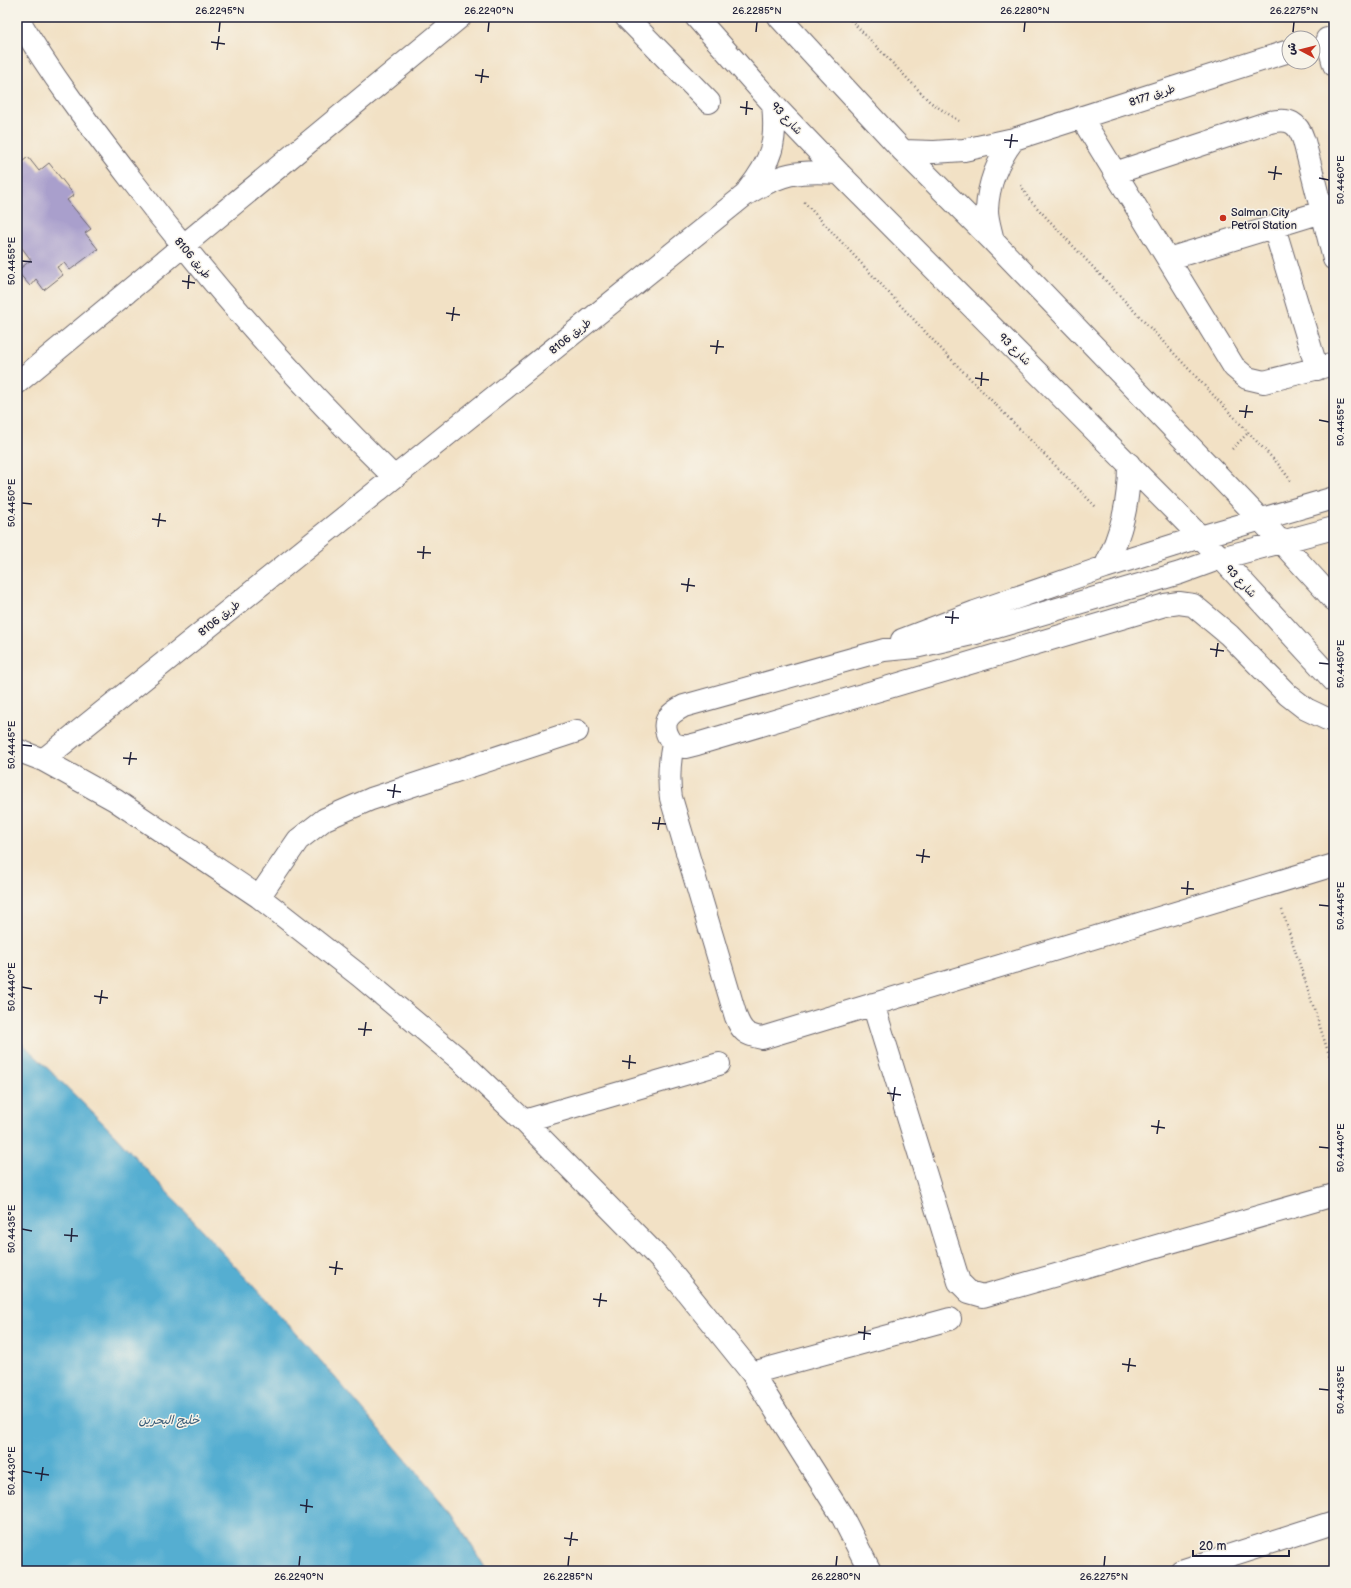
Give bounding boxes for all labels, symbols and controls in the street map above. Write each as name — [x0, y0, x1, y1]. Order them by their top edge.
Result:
text: 26.2295°N — [195, 5, 245, 17]
text: 26.2290°N — [464, 5, 514, 17]
text: 26.2285°N — [732, 5, 782, 17]
text: 26.2280°N — [1000, 5, 1050, 17]
text: 26.2275°N — [1270, 5, 1318, 17]
north arrow — [1281, 30, 1321, 70]
text: ش — [1284, 42, 1299, 56]
street label: طريق 8177 — [1128, 82, 1177, 109]
street label: شارع 93 — [767, 99, 805, 139]
text: 50.4460°E — [1335, 155, 1347, 204]
place label: Salman City Petrol Station — [1231, 206, 1297, 232]
marker: Salman City Petrol Station — [1218, 213, 1228, 223]
street label: طريق 8106 — [172, 235, 214, 282]
text: 50.4455°E — [6, 236, 18, 285]
street label: طريق 8106 — [547, 316, 594, 357]
street label: شارع 93 — [995, 331, 1033, 369]
text: 50.4455°E — [1335, 397, 1347, 446]
text: 50.4450°E — [6, 478, 18, 527]
street label: شارع 93 — [1221, 562, 1259, 602]
street label: طريق 8106 — [196, 598, 243, 639]
text: 50.4450°E — [1335, 639, 1347, 688]
text: 50.4445°E — [6, 720, 18, 769]
text: 50.4445°E — [1335, 881, 1347, 930]
text: 50.4440°E — [6, 962, 18, 1011]
text: 50.4440°E — [1335, 1123, 1347, 1172]
text: 50.4435°E — [6, 1204, 18, 1253]
text: 50.4435°E — [1335, 1365, 1347, 1414]
water label: خليج البحرين — [139, 1413, 200, 1428]
text: 50.4430°E — [6, 1446, 18, 1496]
scale bar — [1193, 1532, 1289, 1558]
text: 20 m — [1199, 1539, 1226, 1554]
text: 26.2290°N — [274, 1571, 324, 1583]
text: 26.2285°N — [543, 1571, 593, 1583]
text: 26.2280°N — [811, 1571, 861, 1583]
text: 26.2275°N — [1080, 1571, 1128, 1583]

